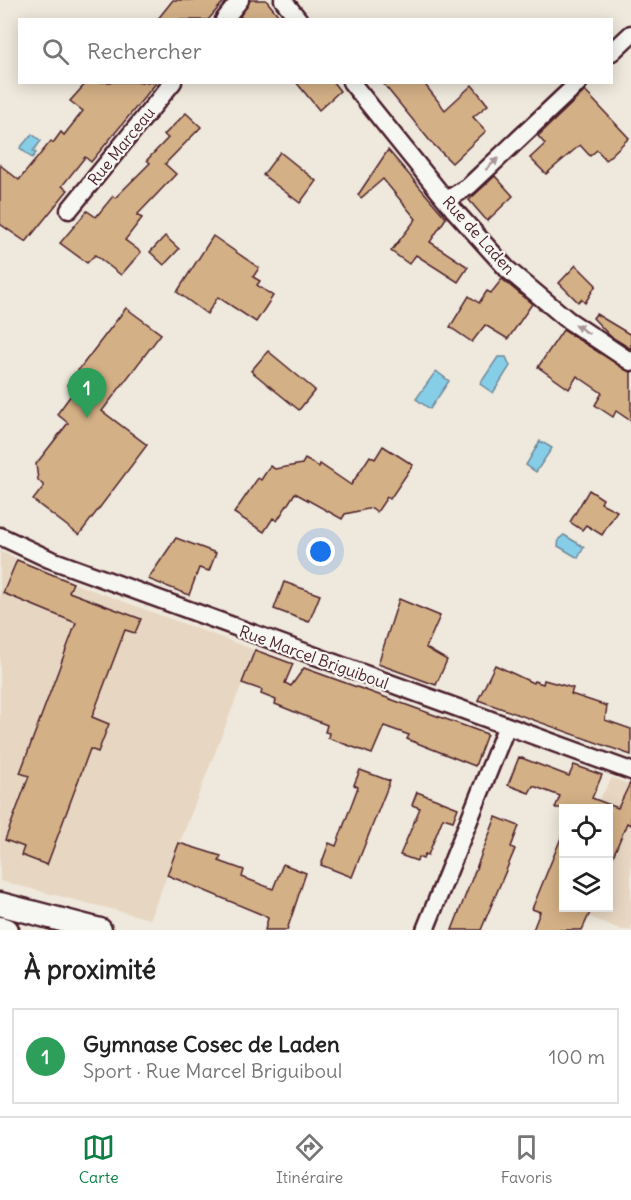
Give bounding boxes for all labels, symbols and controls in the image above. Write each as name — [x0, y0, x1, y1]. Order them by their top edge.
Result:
search box — [18, 18, 613, 84]
icon: search — [39, 35, 72, 68]
text: Rechercher — [87, 37, 202, 65]
street label: Rue Marceau — [83, 103, 159, 189]
one-way arrow — [485, 157, 500, 171]
street label: Rue de Laden — [439, 192, 519, 278]
one-way arrow — [575, 323, 591, 335]
pin: 1 — [68, 368, 106, 418]
your location — [306, 537, 335, 566]
street label: Rue Marcel Briguiboul — [237, 621, 391, 693]
map controls — [559, 804, 613, 912]
button: locate — [559, 804, 613, 858]
button: layers — [559, 858, 613, 912]
text: À proximité — [24, 953, 156, 986]
text: Gymnase Cosec de Laden — [83, 1030, 340, 1058]
text: 1 — [42, 1044, 49, 1069]
text: 100 m — [548, 1044, 605, 1069]
text: Sport · Rue Marcel Briguiboul — [83, 1058, 342, 1083]
tab: Carte — [79, 1131, 119, 1187]
tab: Itinéraire — [276, 1131, 343, 1187]
tab: Favoris — [501, 1131, 552, 1187]

